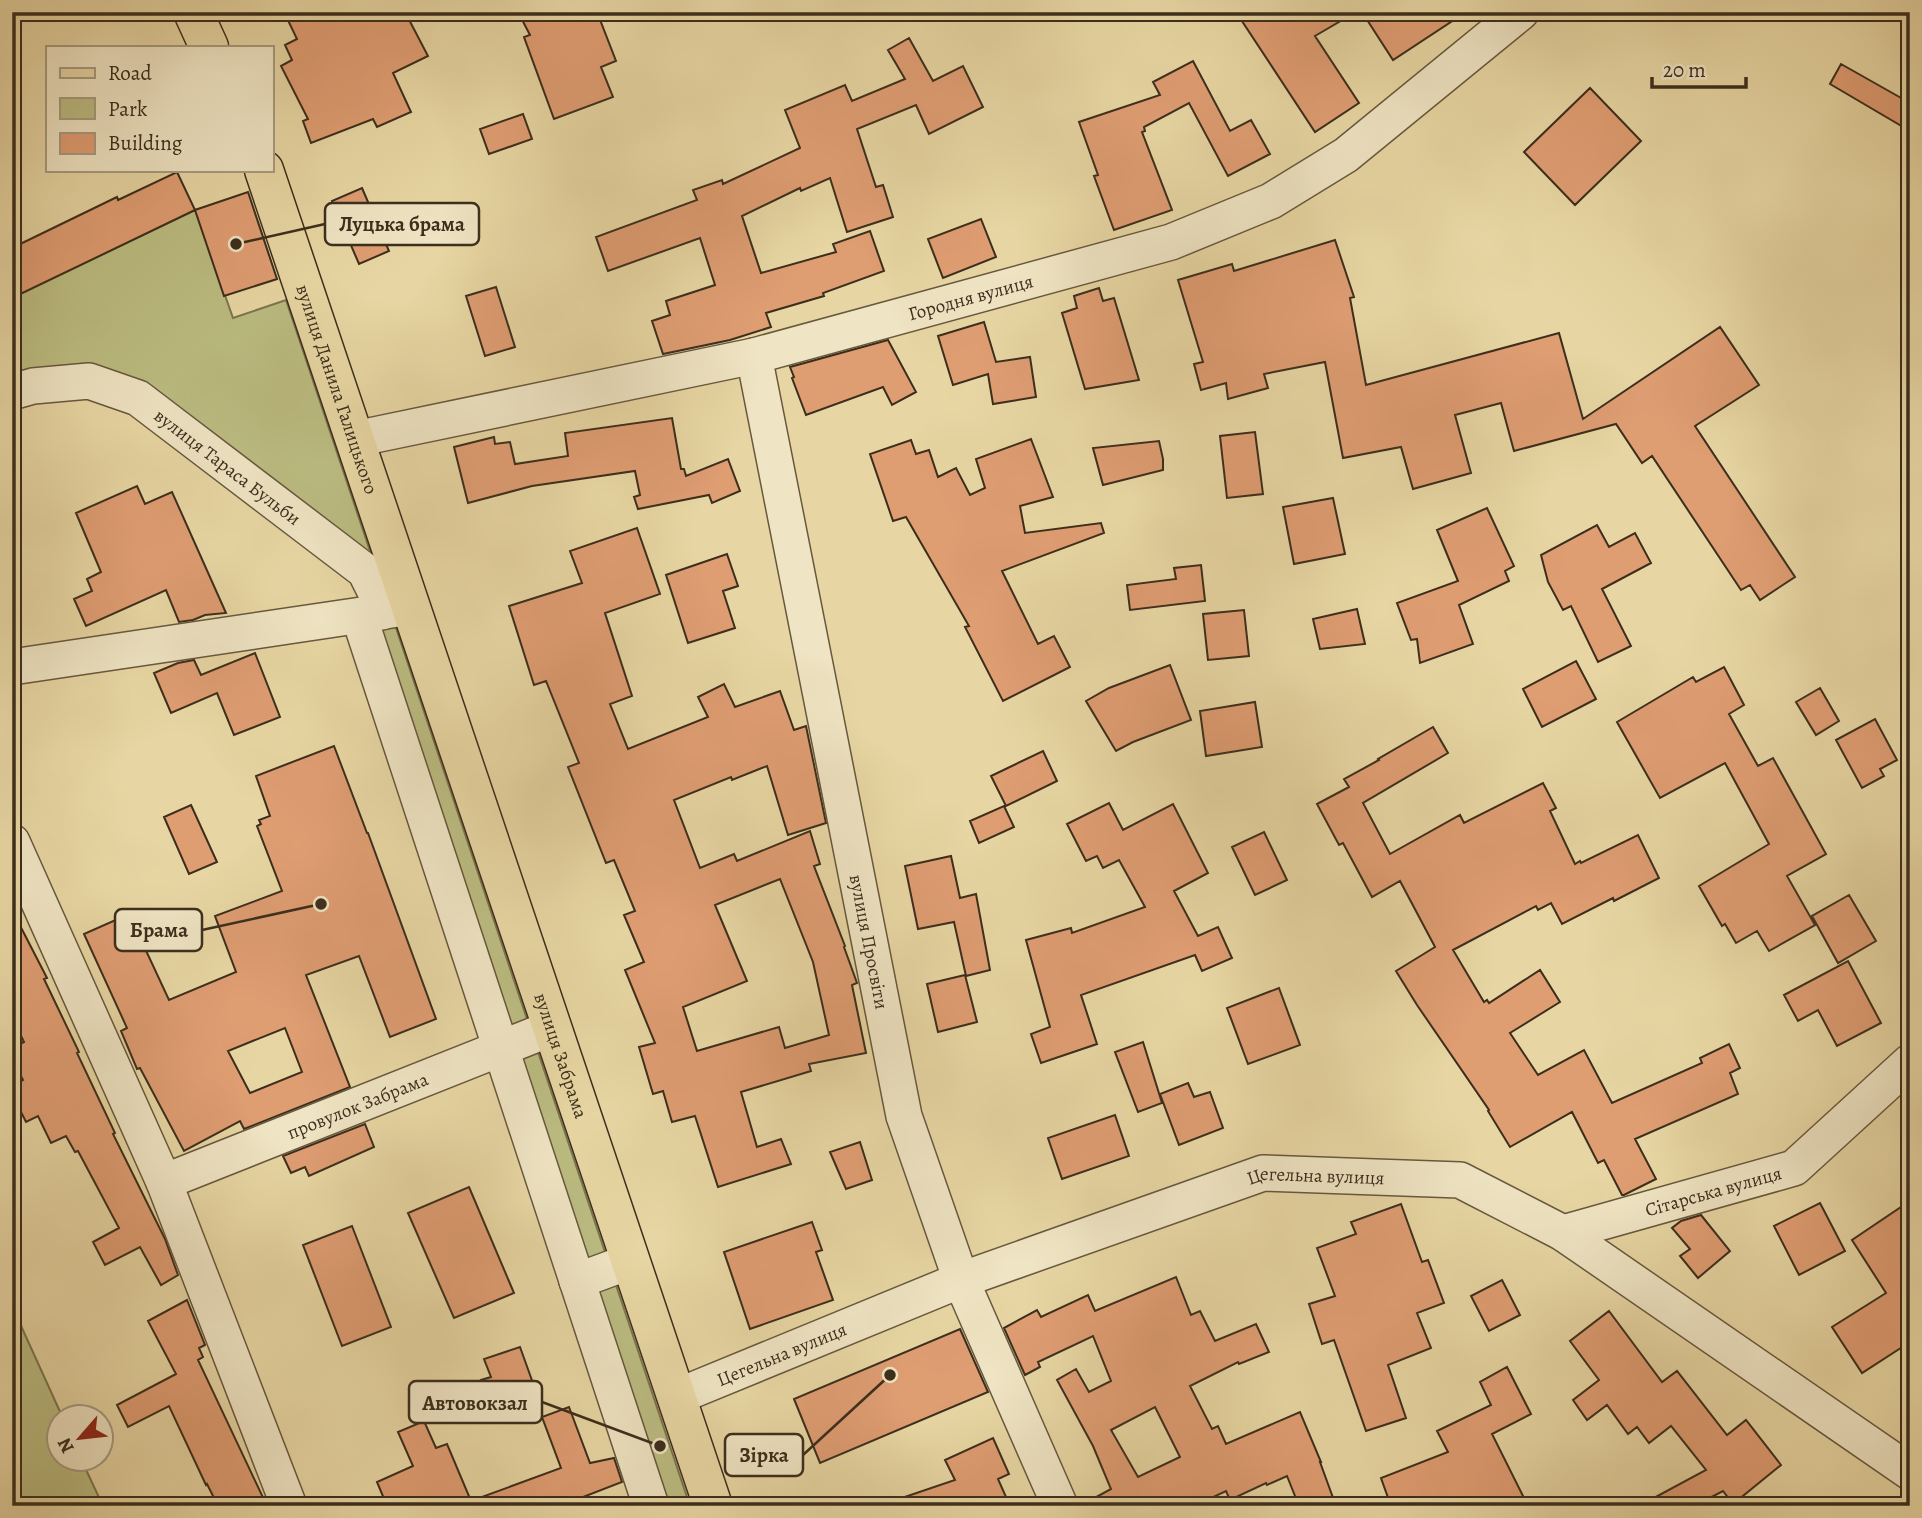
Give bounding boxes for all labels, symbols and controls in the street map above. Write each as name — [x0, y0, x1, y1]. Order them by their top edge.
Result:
legend — [46, 46, 273, 172]
scale bar — [1652, 46, 1747, 90]
text: 20 m — [1663, 56, 1706, 84]
text: Road — [108, 59, 152, 87]
text: Park — [108, 95, 148, 123]
text: Building — [108, 129, 183, 157]
callout: Луцька брама — [325, 203, 479, 245]
text: Луцька брама — [339, 210, 465, 238]
street label: Городня вулиця — [905, 268, 1036, 327]
street label: вулиця Данила Галицького — [289, 281, 384, 498]
street label: вулиця Тараса Бульби — [149, 403, 306, 532]
street label: вулиця Просвіти — [843, 872, 895, 1012]
callout: Брама — [115, 909, 202, 951]
text: Брама — [130, 916, 188, 944]
street label: вулиця Забрама — [527, 990, 594, 1122]
street label: провулок Забрама — [283, 1066, 432, 1146]
street label: Сітарська вулиця — [1642, 1160, 1785, 1223]
street label: Цегельна вулиця — [1243, 1161, 1385, 1192]
street label: Цегельна вулиця — [713, 1316, 851, 1393]
callout: Автовокзал — [409, 1381, 542, 1423]
text: Автовокзал — [421, 1389, 528, 1417]
north arrow — [46, 1402, 116, 1472]
text: N — [51, 1433, 81, 1458]
callout: Зірка — [725, 1434, 803, 1476]
text: Зірка — [739, 1441, 789, 1469]

